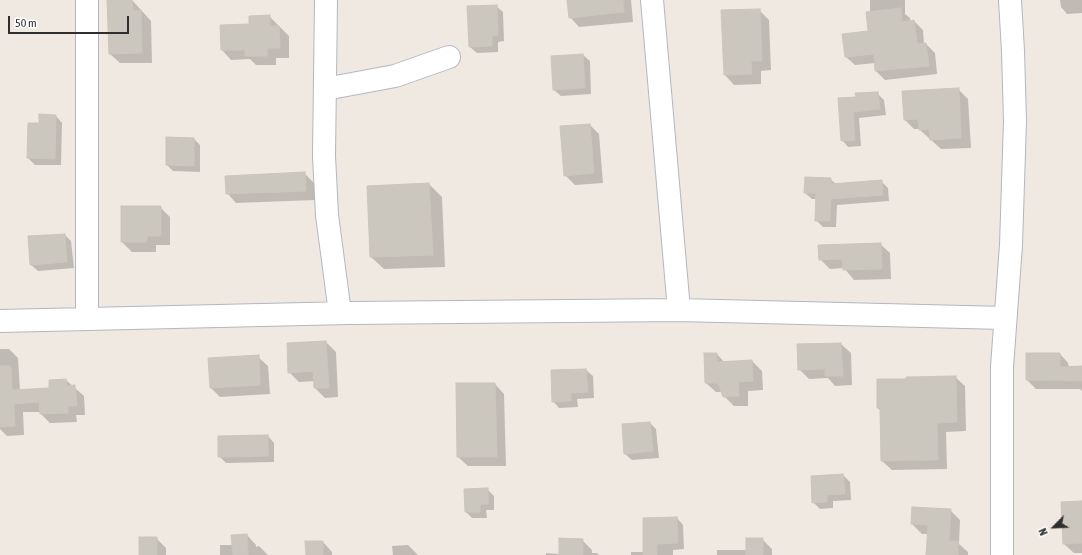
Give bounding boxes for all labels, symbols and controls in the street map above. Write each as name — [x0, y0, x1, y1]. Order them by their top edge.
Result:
scale bar — [10, 8, 131, 34]
text: 50 m — [15, 16, 37, 30]
north arrow — [1034, 507, 1074, 547]
text: N — [1036, 526, 1050, 537]

